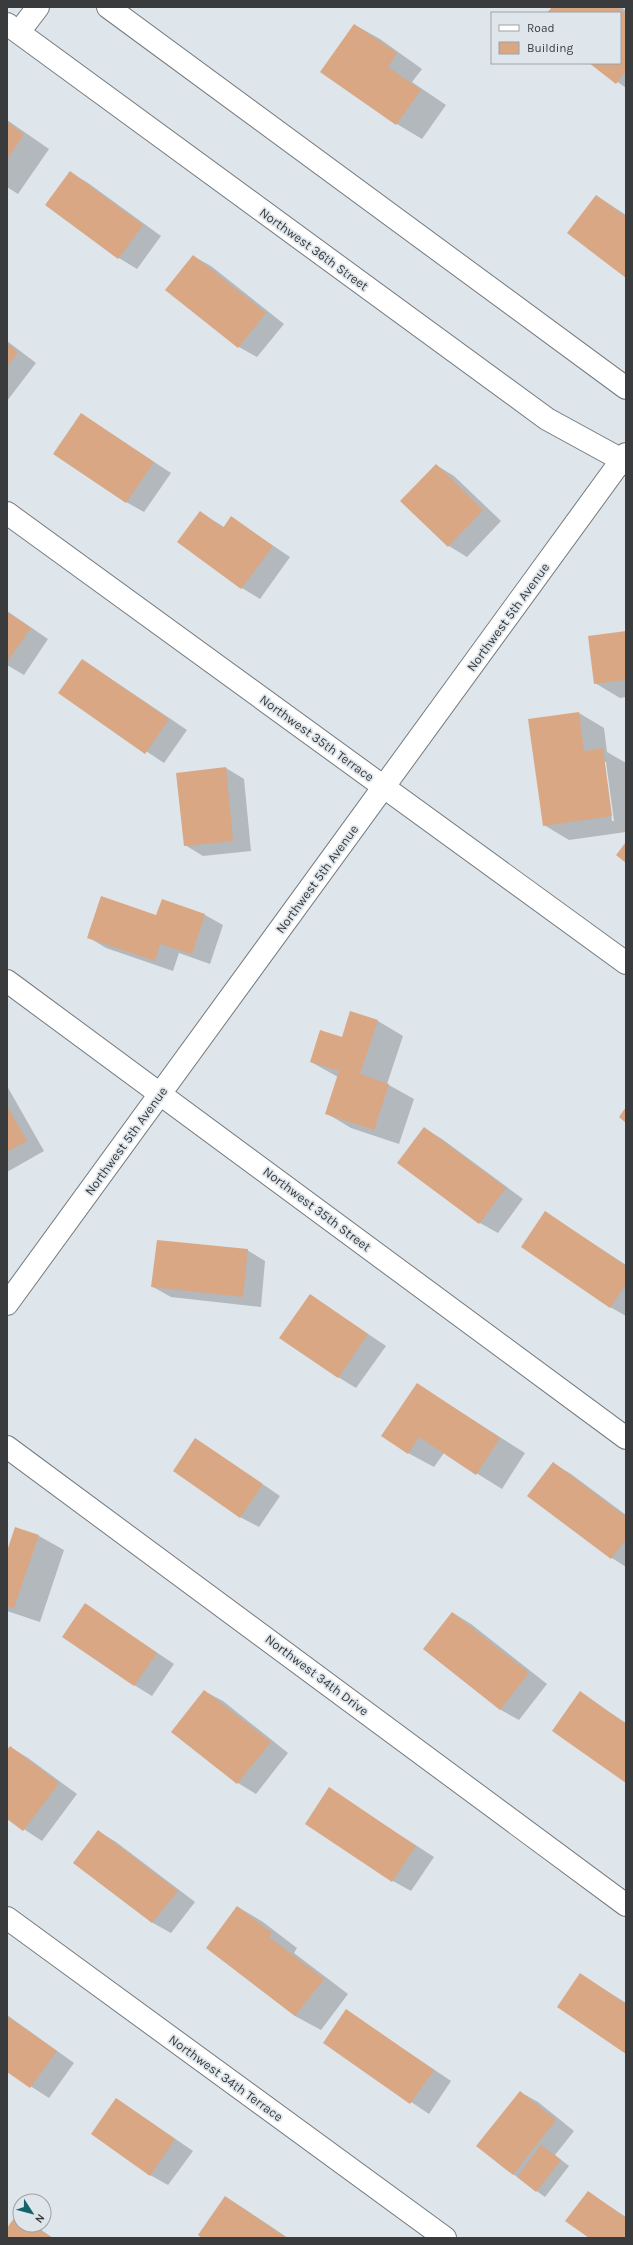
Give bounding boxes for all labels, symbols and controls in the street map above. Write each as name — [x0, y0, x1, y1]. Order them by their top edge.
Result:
legend — [491, 12, 621, 64]
text: Road — [527, 21, 555, 35]
text: Building — [527, 41, 574, 55]
street label: Northwest 36th Street — [257, 204, 371, 294]
street label: Northwest 5th Avenue — [464, 560, 553, 674]
street label: Northwest 35th Terrace — [257, 692, 377, 785]
street label: Northwest 5th Avenue — [273, 822, 362, 936]
street label: Northwest 5th Avenue — [82, 1084, 171, 1198]
street label: Northwest 35th Street — [260, 1164, 374, 1254]
street label: Northwest 34th Drive — [262, 1631, 372, 1719]
street label: Northwest 34th Terrace — [166, 2032, 286, 2125]
north arrow — [12, 2193, 52, 2233]
text: N — [32, 2212, 47, 2226]

